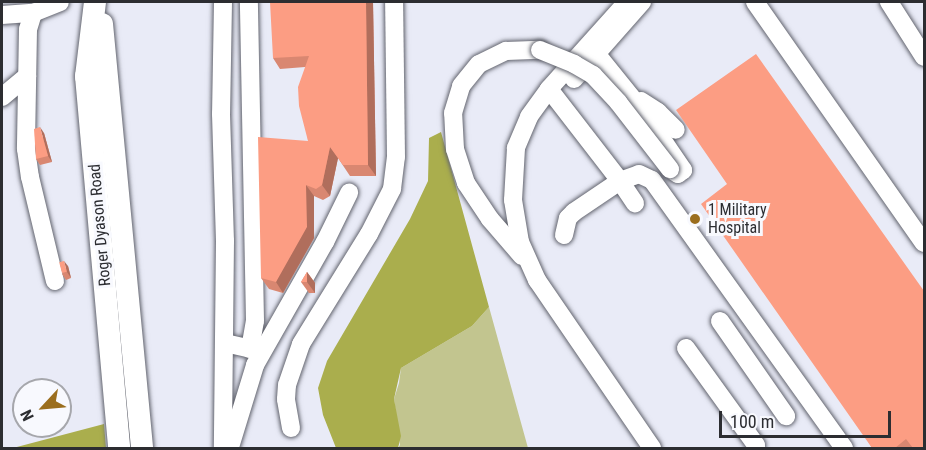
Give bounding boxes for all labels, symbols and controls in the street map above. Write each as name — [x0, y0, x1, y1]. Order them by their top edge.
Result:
street label: Roger Dyason Road — [85, 163, 115, 287]
place label: 1 Military Hospital — [708, 200, 767, 238]
marker: 1 Military Hospital — [686, 210, 704, 228]
north arrow — [12, 378, 72, 438]
scale bar — [722, 399, 894, 437]
text: N — [16, 407, 38, 424]
text: 100 m — [730, 411, 774, 432]

